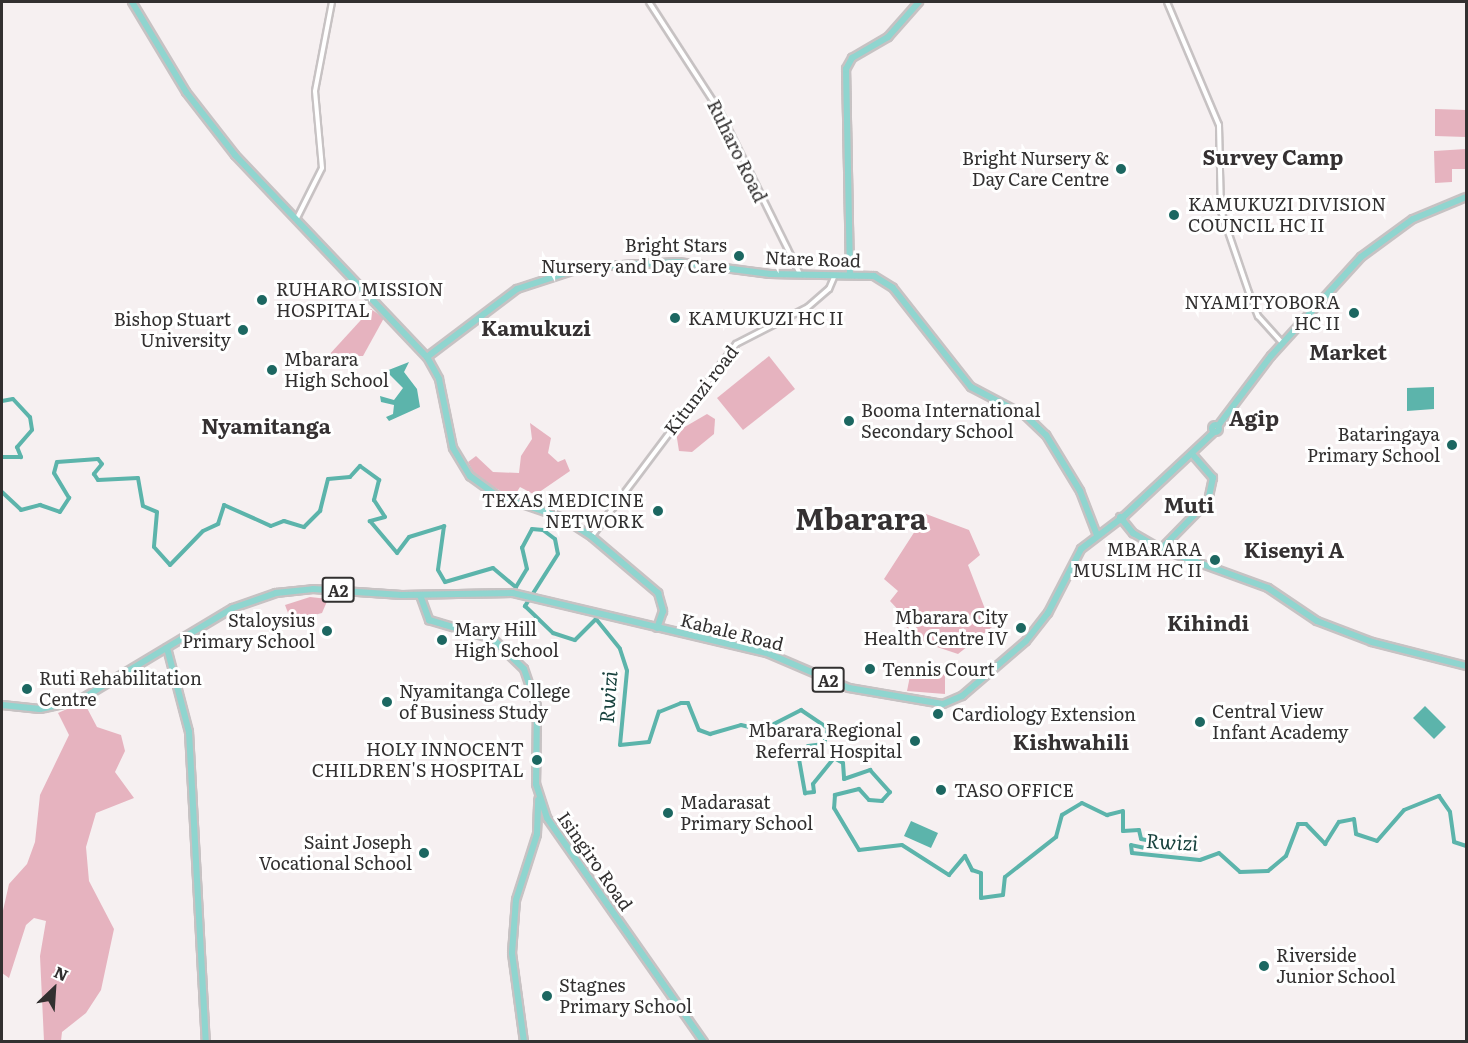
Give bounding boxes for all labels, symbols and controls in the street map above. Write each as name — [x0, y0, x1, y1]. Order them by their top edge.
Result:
street label: Ruharo Road — [703, 96, 771, 206]
district label: Survey Camp — [1203, 143, 1343, 169]
place label: Bright Nursery & Day Care Centre — [962, 148, 1109, 190]
marker: Bright Nursery & Day Care Centre — [1114, 162, 1128, 176]
place label: KAMUKUZI DIVISION COUNCIL HC II — [1188, 194, 1386, 236]
marker: KAMUKUZI DIVISION COUNCIL HC II — [1165, 206, 1183, 224]
place label: Bright Stars Nursery and Day Care — [541, 235, 727, 278]
street label: Ntare Road — [765, 247, 861, 271]
marker: Bright Stars Nursery and Day Care — [732, 249, 746, 263]
place label: RUHARO MISSION HOSPITAL — [276, 279, 444, 322]
marker: RUHARO MISSION HOSPITAL — [253, 291, 271, 309]
place label: NYAMITYOBORA HC II — [1185, 292, 1340, 334]
marker: NYAMITYOBORA HC II — [1345, 304, 1363, 322]
place label: KAMUKUZI HC II — [688, 307, 844, 329]
place label: Bishop Stuart University — [114, 309, 231, 352]
marker: KAMUKUZI HC II — [666, 309, 684, 327]
district label: Kamukuzi — [481, 314, 591, 340]
marker: Bishop Stuart University — [236, 323, 250, 337]
district label: Market — [1309, 338, 1387, 364]
street label: Kitunzi road — [659, 341, 743, 439]
place label: Mbarara High School — [284, 349, 389, 392]
marker: Mbarara High School — [265, 363, 279, 377]
place label: Booma International Secondary School — [861, 400, 1041, 442]
district label: Agip — [1229, 404, 1279, 430]
district label: Nyamitanga — [201, 412, 331, 438]
marker: Booma International Secondary School — [842, 414, 856, 428]
place label: Bataringaya Primary School — [1307, 424, 1440, 466]
marker: Bataringaya Primary School — [1445, 438, 1459, 452]
place label: TEXAS MEDICINE NETWORK — [482, 490, 644, 532]
district label: Muti — [1164, 491, 1214, 517]
district label: Mbarara — [795, 499, 927, 535]
marker: TEXAS MEDICINE NETWORK — [649, 502, 667, 520]
district label: Kisenyi A — [1244, 536, 1344, 562]
place label: MBARARA MUSLIM HC II — [1072, 539, 1202, 582]
marker: MBARARA MUSLIM HC II — [1206, 551, 1224, 569]
road number: A2 — [322, 577, 354, 603]
place label: Mbarara City Health Centre IV — [863, 607, 1008, 650]
street label: Kabale Road — [678, 609, 786, 655]
district label: Kihindi — [1167, 609, 1249, 635]
place label: Staloysius Primary School — [182, 610, 315, 652]
place label: Mary Hill High School — [454, 619, 559, 662]
marker: Mbarara City Health Centre IV — [1012, 619, 1030, 637]
marker: Staloysius Primary School — [320, 624, 334, 638]
marker: Mary Hill High School — [435, 633, 449, 647]
place label: Tennis Court — [882, 658, 995, 680]
marker: Tennis Court — [863, 662, 877, 676]
road number: A2 — [812, 667, 844, 693]
place label: Ruti Rehabilitation Centre — [39, 668, 202, 710]
water label: Rwizi — [593, 670, 621, 724]
place label: Nyamitanga College of Business Study — [399, 681, 570, 724]
marker: Ruti Rehabilitation Centre — [20, 682, 34, 696]
marker: Nyamitanga College of Business Study — [380, 695, 394, 709]
place label: Central View Infant Academy — [1212, 701, 1348, 744]
place label: Cardiology Extension — [952, 703, 1136, 725]
marker: Cardiology Extension — [929, 705, 947, 723]
marker: Central View Infant Academy — [1193, 715, 1207, 729]
place label: Mbarara Regional Referral Hospital — [748, 720, 902, 762]
district label: Kishwahili — [1013, 728, 1129, 754]
marker: Mbarara Regional Referral Hospital — [906, 732, 924, 750]
place label: HOLY INNOCENT CHILDREN'S HOSPITAL — [312, 739, 524, 782]
marker: HOLY INNOCENT CHILDREN'S HOSPITAL — [528, 751, 546, 769]
place label: TASO OFFICE — [954, 779, 1074, 801]
marker: TASO OFFICE — [932, 781, 950, 799]
place label: Madarasat Primary School — [680, 792, 813, 834]
marker: Madarasat Primary School — [661, 806, 675, 820]
street label: Isingiro Road — [553, 807, 637, 915]
water label: Rwizi — [1145, 828, 1199, 854]
place label: Saint Joseph Vocational School — [259, 832, 412, 874]
marker: Saint Joseph Vocational School — [417, 846, 431, 860]
place label: Riverside Junior School — [1276, 945, 1396, 988]
north arrow — [24, 959, 84, 1019]
text: N — [50, 959, 73, 986]
marker: Riverside Junior School — [1257, 959, 1271, 973]
place label: Stagnes Primary School — [559, 975, 692, 1018]
marker: Stagnes Primary School — [540, 989, 554, 1003]

